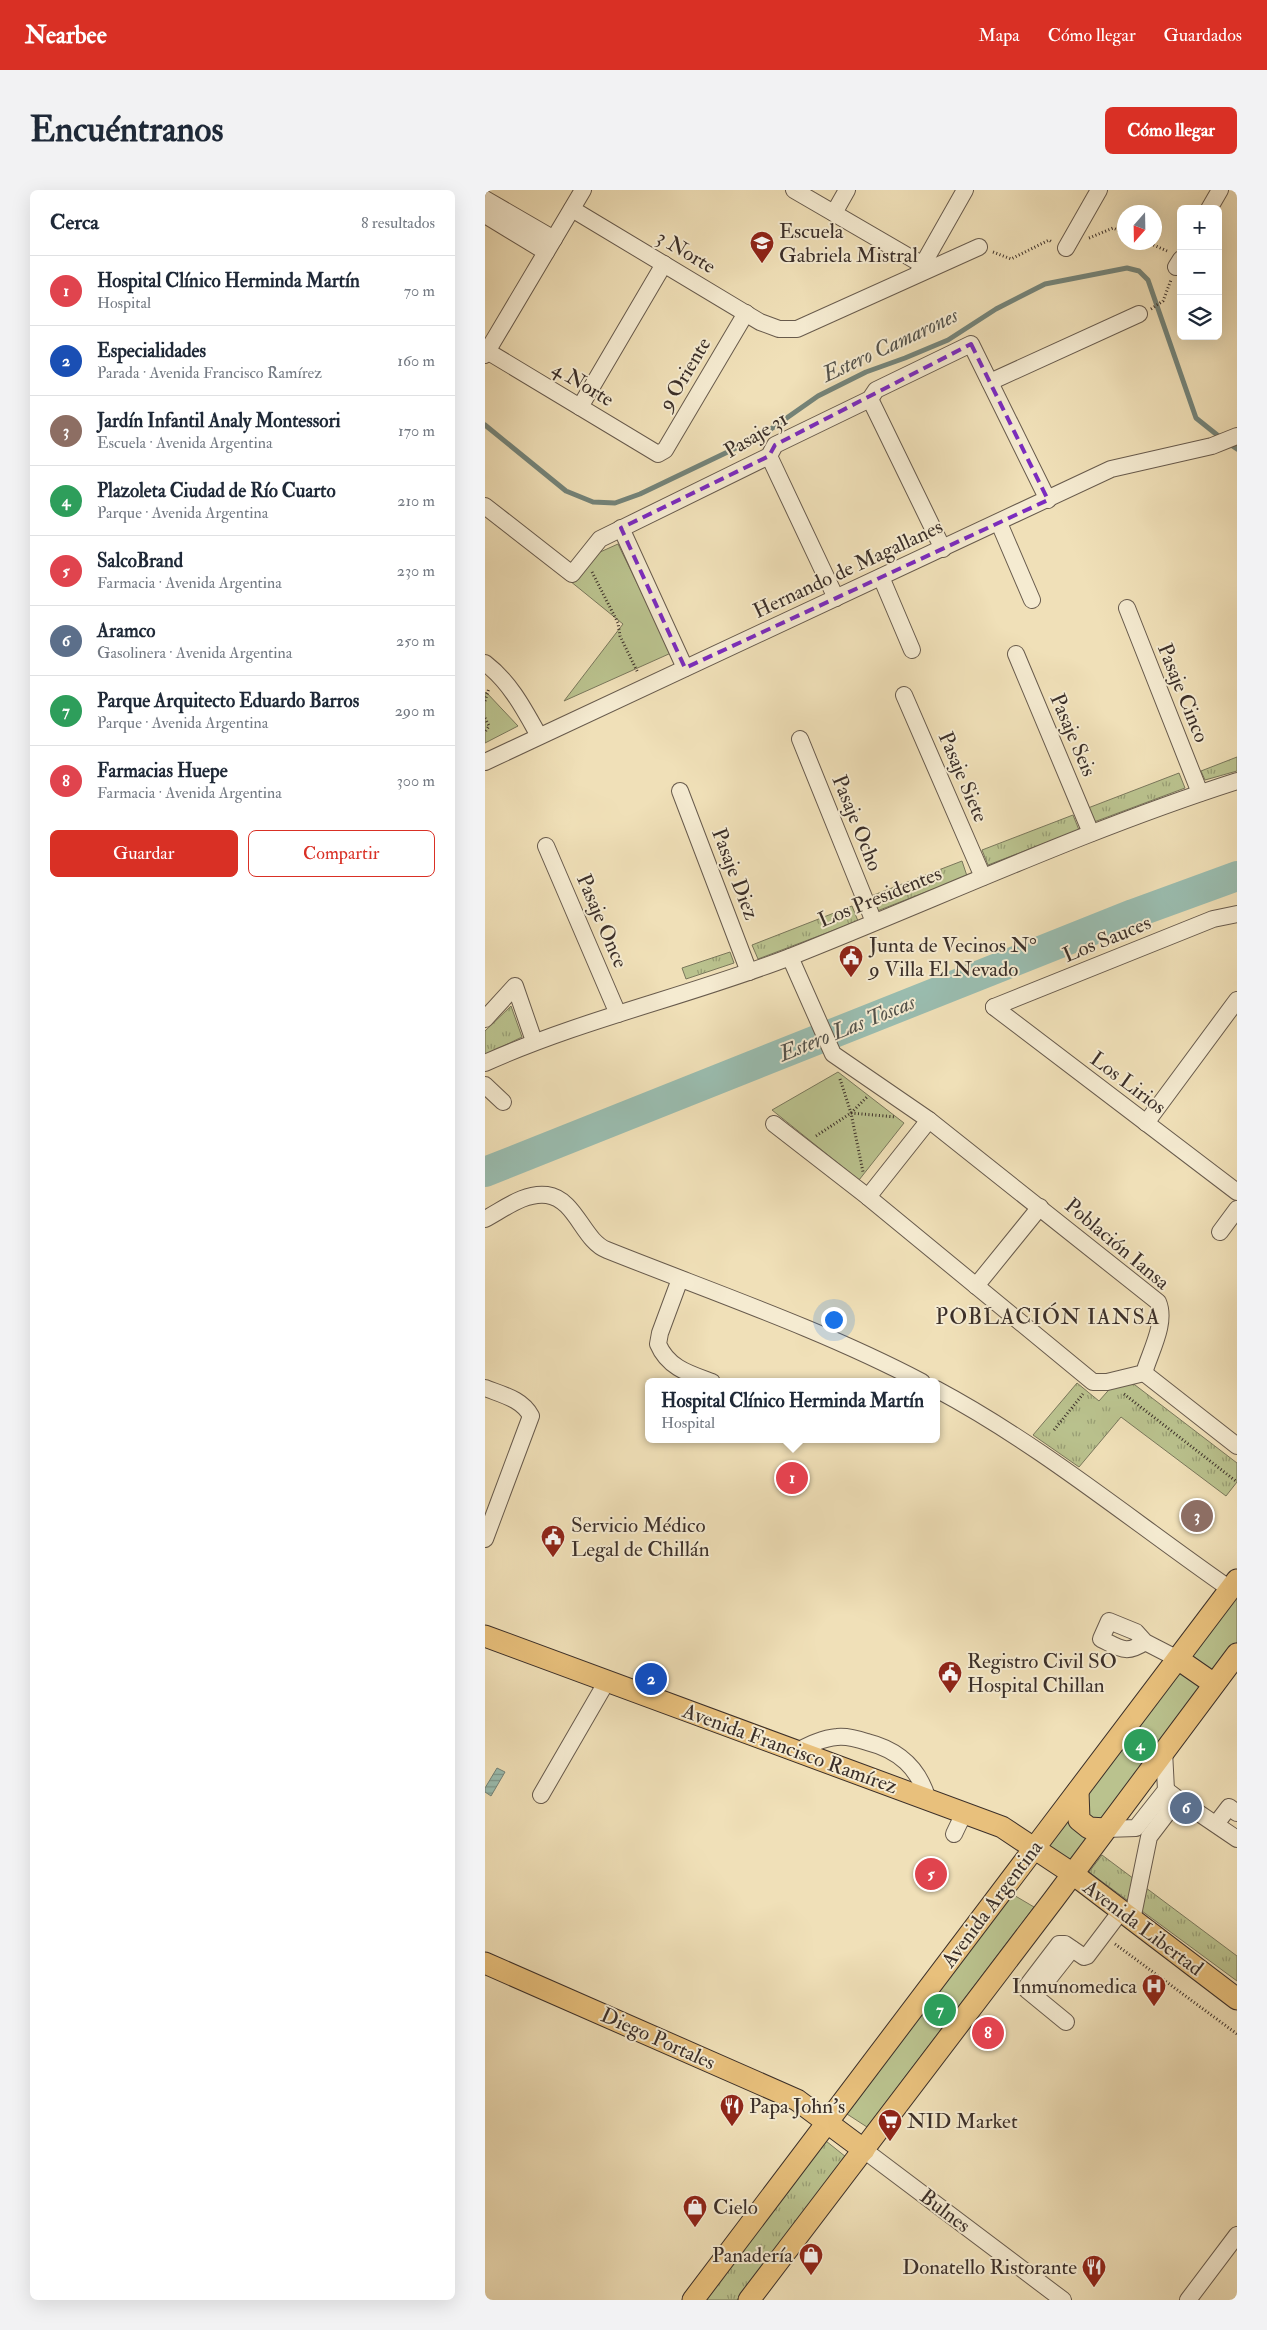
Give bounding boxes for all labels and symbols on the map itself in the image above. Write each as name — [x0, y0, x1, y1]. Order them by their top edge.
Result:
north arrow — [1117, 205, 1162, 250]
place label: Escuela Gabriela Mistral — [779, 218, 918, 269]
street label: 3 Norte — [651, 224, 721, 280]
school or university icon: Escuela Gabriela Mistral — [749, 230, 775, 264]
water label: Estero Camarones — [816, 301, 963, 390]
street label: 9 Oriente — [652, 332, 717, 417]
street label: 4 Norte — [547, 355, 619, 413]
street label: Pasaje 31 — [719, 405, 793, 465]
street label: Hernando de Magallanes — [749, 513, 947, 625]
street label: Pasaje Cinco — [1151, 640, 1215, 746]
street label: Pasaje Seis — [1043, 689, 1103, 781]
street label: Pasaje Siete — [932, 728, 994, 827]
street label: Pasaje Ocho — [826, 771, 888, 875]
street label: Pasaje Diez — [705, 824, 765, 924]
street label: Los Presidentes — [814, 860, 946, 934]
street label: Pasaje Once — [570, 870, 634, 972]
street label: Los Sauces — [1059, 909, 1155, 969]
place label: Junta de Vecinos N° 9 Villa El Nevado — [867, 932, 1037, 983]
public building icon: Junta de Vecinos N° 9 Villa El Nevado — [838, 944, 864, 978]
water label: Estero Las Toscas — [773, 988, 920, 1069]
street label: Los Lirios — [1085, 1046, 1171, 1120]
street label: Población Iansa — [1059, 1192, 1175, 1296]
district label: POBLACIÓN IANSA — [935, 1302, 1161, 1331]
your location — [821, 1307, 847, 1333]
pin: 1 — [776, 1459, 808, 1497]
pin: 3 — [1181, 1497, 1213, 1535]
place label: Servicio Médico Legal de Chillán — [571, 1512, 710, 1563]
public building icon: Servicio Médico Legal de Chillán — [540, 1524, 566, 1558]
place label: Registro Civil SO Hospital Chillan — [967, 1648, 1117, 1699]
pin: 2 — [635, 1660, 667, 1698]
public building icon: Registro Civil SO Hospital Chillan — [937, 1660, 963, 1694]
street label: Avenida Francisco Ramírez — [678, 1697, 901, 1800]
pin: 4 — [1124, 1726, 1156, 1764]
pin: 6 — [1170, 1789, 1202, 1827]
street label: Avenida Argentina — [935, 1835, 1049, 1974]
pin: 5 — [915, 1855, 947, 1893]
street label: Avenida Libertad — [1077, 1873, 1209, 1982]
place label: Inmunomedica — [1012, 1973, 1137, 2000]
hospital icon: Inmunomedica — [1141, 1973, 1167, 2007]
pin: 7 — [924, 1991, 956, 2029]
street label: Diego Portales — [597, 2002, 719, 2076]
pin: 8 — [972, 2014, 1004, 2052]
restaurant icon: Papa John's — [719, 2093, 745, 2127]
place label: Papa John's — [749, 2093, 845, 2120]
supermarket icon: NID Market — [877, 2108, 903, 2142]
place label: NID Market — [907, 2108, 1018, 2135]
street label: Bulnes — [914, 2183, 976, 2239]
shop icon: Cielo — [682, 2194, 708, 2228]
place label: Cielo — [713, 2194, 758, 2221]
place label: Panadería — [712, 2242, 793, 2269]
shop icon: Panadería — [798, 2242, 824, 2276]
place label: Donatello Ristorante — [902, 2254, 1077, 2281]
restaurant icon: Donatello Ristorante — [1081, 2254, 1107, 2288]

